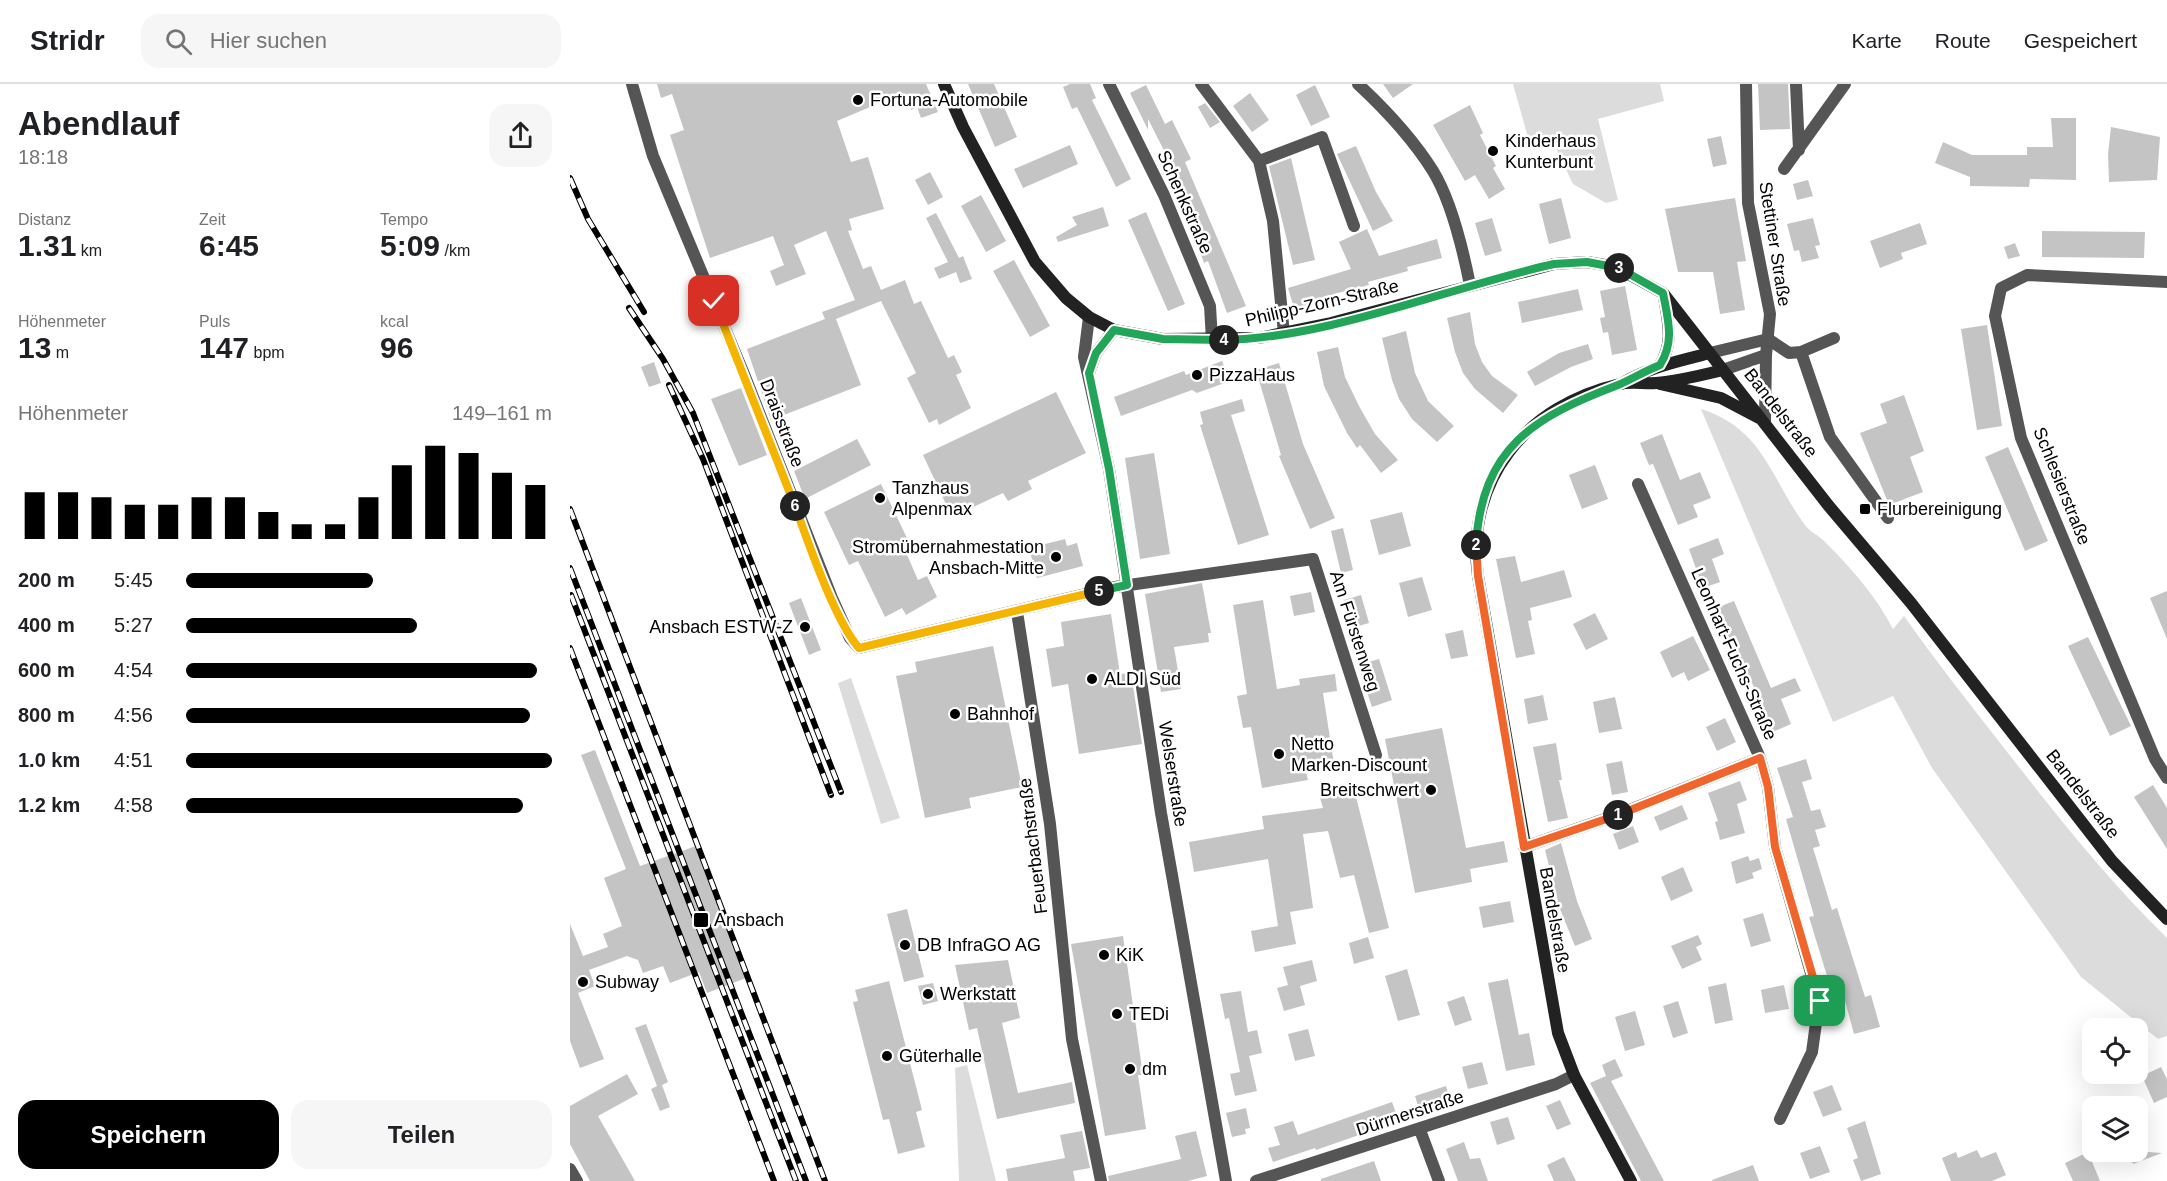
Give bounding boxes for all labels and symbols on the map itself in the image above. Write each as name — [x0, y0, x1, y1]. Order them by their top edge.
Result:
place label: Fortuna-Automobile — [870, 90, 1028, 110]
marker: Fortuna-Automobile — [851, 93, 865, 107]
place label: Kinderhaus Kunterbunt — [1505, 131, 1596, 172]
marker: Kinderhaus Kunterbunt — [1486, 144, 1500, 158]
street label: Schenkstraße — [1153, 147, 1217, 257]
street label: Stettiner Straße — [1755, 180, 1795, 308]
pin: 3 — [1604, 253, 1634, 283]
pin — [688, 275, 739, 326]
street label: Philipp-Zorn-Straße — [1243, 276, 1401, 330]
pin: 4 — [1209, 325, 1239, 355]
place label: PizzaHaus — [1209, 365, 1295, 385]
street label: Bandelstraße — [1740, 365, 1822, 461]
marker: PizzaHaus — [1190, 368, 1204, 382]
street label: Draisstraße — [756, 376, 808, 470]
street label: Schlesierstraße — [2029, 424, 2095, 548]
place label: Tanzhaus Alpenmax — [892, 478, 972, 519]
pin: 6 — [780, 491, 810, 521]
marker: Tanzhaus Alpenmax — [873, 491, 887, 505]
place label: Flurbereinigung — [1877, 499, 2002, 519]
marker: Flurbereinigung — [1858, 502, 1872, 516]
pin: 2 — [1461, 530, 1491, 560]
place label: Stromübernahmestation Ansbach-Mitte — [852, 537, 1044, 578]
marker: Stromübernahmestation Ansbach-Mitte — [1049, 550, 1063, 564]
street label: Leonhart-Fuchs-Straße — [1687, 565, 1781, 743]
street label: Am Fürstenweg — [1326, 568, 1384, 694]
pin: 5 — [1084, 576, 1114, 606]
place label: Ansbach ESTW-Z — [649, 617, 793, 637]
marker: Ansbach ESTW-Z — [798, 620, 812, 634]
place label: ALDI Süd — [1104, 669, 1181, 689]
marker: ALDI Süd — [1085, 672, 1099, 686]
place label: Bahnhof — [967, 704, 1035, 724]
marker: Bahnhof — [948, 707, 962, 721]
street label: Welserstraße — [1155, 720, 1191, 828]
place label: Netto Marken-Discount — [1291, 734, 1427, 775]
street label: Bandelstraße — [2042, 746, 2124, 842]
marker: Netto Marken-Discount — [1272, 747, 1286, 761]
street label: Feuerbachstraße — [1015, 777, 1051, 915]
place label: Breitschwert — [1320, 780, 1419, 800]
marker: Breitschwert — [1424, 783, 1438, 797]
pin: 1 — [1603, 800, 1633, 830]
street label: Bandelstraße — [1536, 866, 1574, 974]
place label: Ansbach — [714, 910, 784, 930]
marker: Ansbach — [692, 911, 710, 929]
place label: DB InfraGO AG — [917, 935, 1041, 955]
marker: DB InfraGO AG — [898, 938, 912, 952]
place label: KiK — [1116, 945, 1144, 965]
marker: KiK — [1097, 948, 1111, 962]
place label: Subway — [595, 972, 659, 992]
marker: Subway — [576, 975, 590, 989]
pin — [1794, 975, 1845, 1026]
place label: Werkstatt — [940, 984, 1016, 1004]
marker: Werkstatt — [921, 987, 935, 1001]
place label: TEDi — [1129, 1004, 1169, 1024]
marker: TEDi — [1110, 1007, 1124, 1021]
place label: Güterhalle — [899, 1046, 982, 1066]
marker: Güterhalle — [880, 1049, 894, 1063]
place label: dm — [1142, 1059, 1167, 1079]
marker: dm — [1123, 1062, 1137, 1076]
street label: Dürrnerstraße — [1354, 1086, 1466, 1140]

